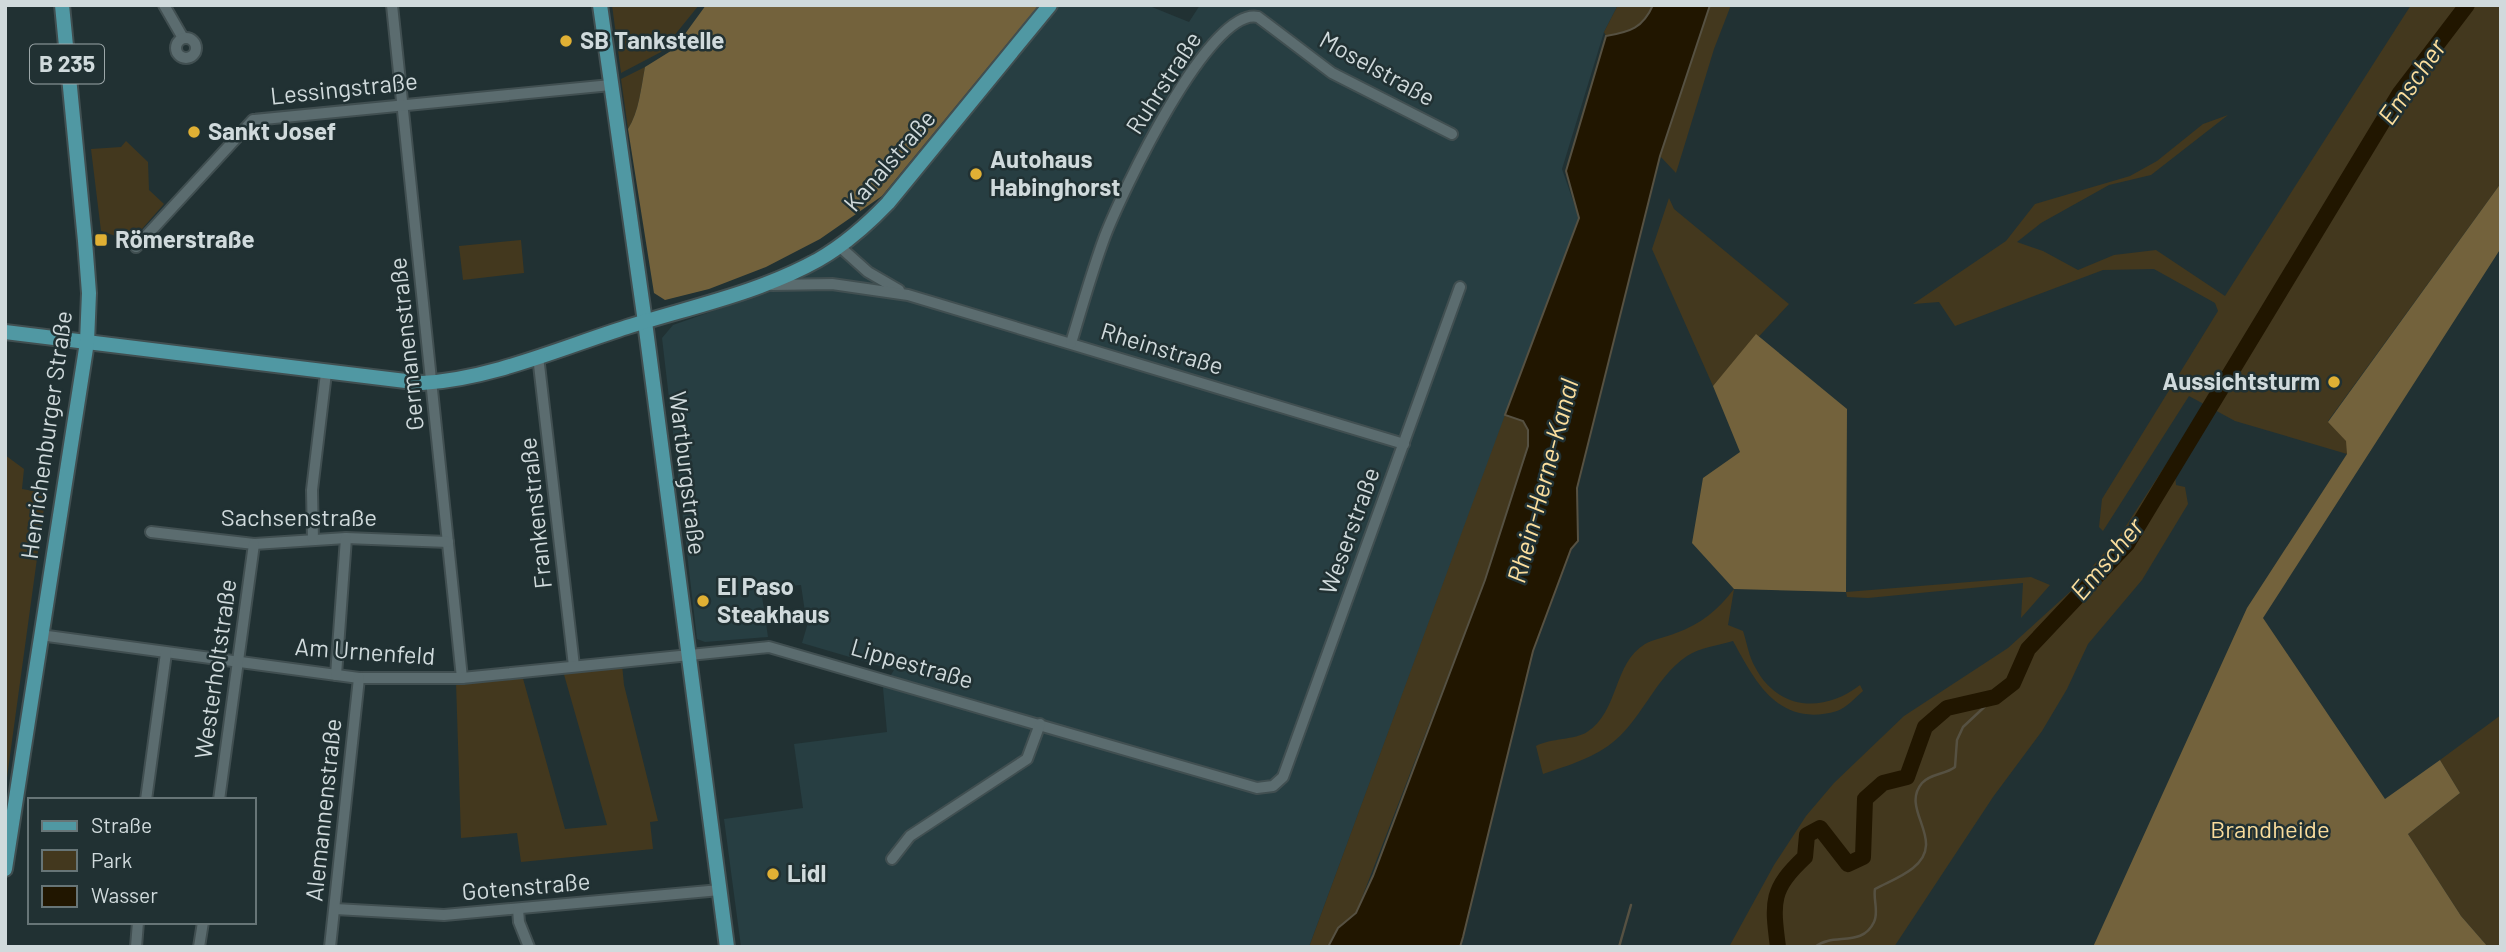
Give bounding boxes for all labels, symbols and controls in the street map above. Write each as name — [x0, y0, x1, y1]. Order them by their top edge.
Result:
street label: Moselstraße — [1315, 24, 1441, 111]
place label: SB Tankstelle — [580, 25, 724, 54]
street label: Ruhrstraße — [1119, 25, 1207, 139]
water label: Emscher — [2370, 32, 2452, 130]
marker: SB Tankstelle — [558, 33, 574, 49]
road number: B 235 — [30, 44, 104, 83]
street label: Lessingstraße — [269, 65, 419, 110]
street label: Kanalstraße — [837, 103, 941, 217]
place label: Sankt Josef — [208, 116, 336, 145]
marker: Sankt Josef — [186, 124, 202, 140]
place label: Autohaus Habinghorst — [990, 144, 1121, 201]
marker: Autohaus Habinghorst — [968, 166, 984, 182]
place label: Römerstraße — [115, 224, 255, 253]
marker: Römerstraße — [93, 232, 109, 248]
street label: Germanenstraße — [382, 256, 429, 432]
street label: Henrichenburger Straße — [14, 309, 77, 561]
street label: Rheinstraße — [1098, 315, 1227, 380]
place label: Aussichtsturm — [2162, 366, 2320, 395]
marker: Aussichtsturm — [2326, 374, 2342, 390]
water label: Rhein-Herne-Kanal — [1499, 375, 1584, 586]
street label: Wartburgstraße — [664, 389, 713, 556]
street label: Frankenstraße — [512, 436, 557, 590]
street label: Weserstraße — [1312, 463, 1385, 598]
street label: Sachsenstraße — [221, 502, 377, 531]
water label: Emscher — [2063, 510, 2150, 605]
place label: El Paso Steakhaus — [717, 571, 830, 628]
street label: Westerholtstraße — [188, 577, 241, 761]
marker: El Paso Steakhaus — [695, 593, 711, 609]
street label: Am Urnenfeld — [294, 631, 436, 670]
street label: Lippestraße — [848, 631, 977, 694]
street label: Alemannenstraße — [298, 717, 347, 903]
legend — [28, 798, 256, 924]
text: Straße — [91, 812, 152, 837]
park label: Brandheide — [2210, 814, 2330, 843]
text: Park — [91, 847, 132, 872]
place label: Lidl — [787, 858, 826, 887]
street label: Gotenstraße — [460, 865, 591, 906]
marker: Lidl — [765, 866, 781, 882]
text: Wasser — [91, 882, 158, 907]

